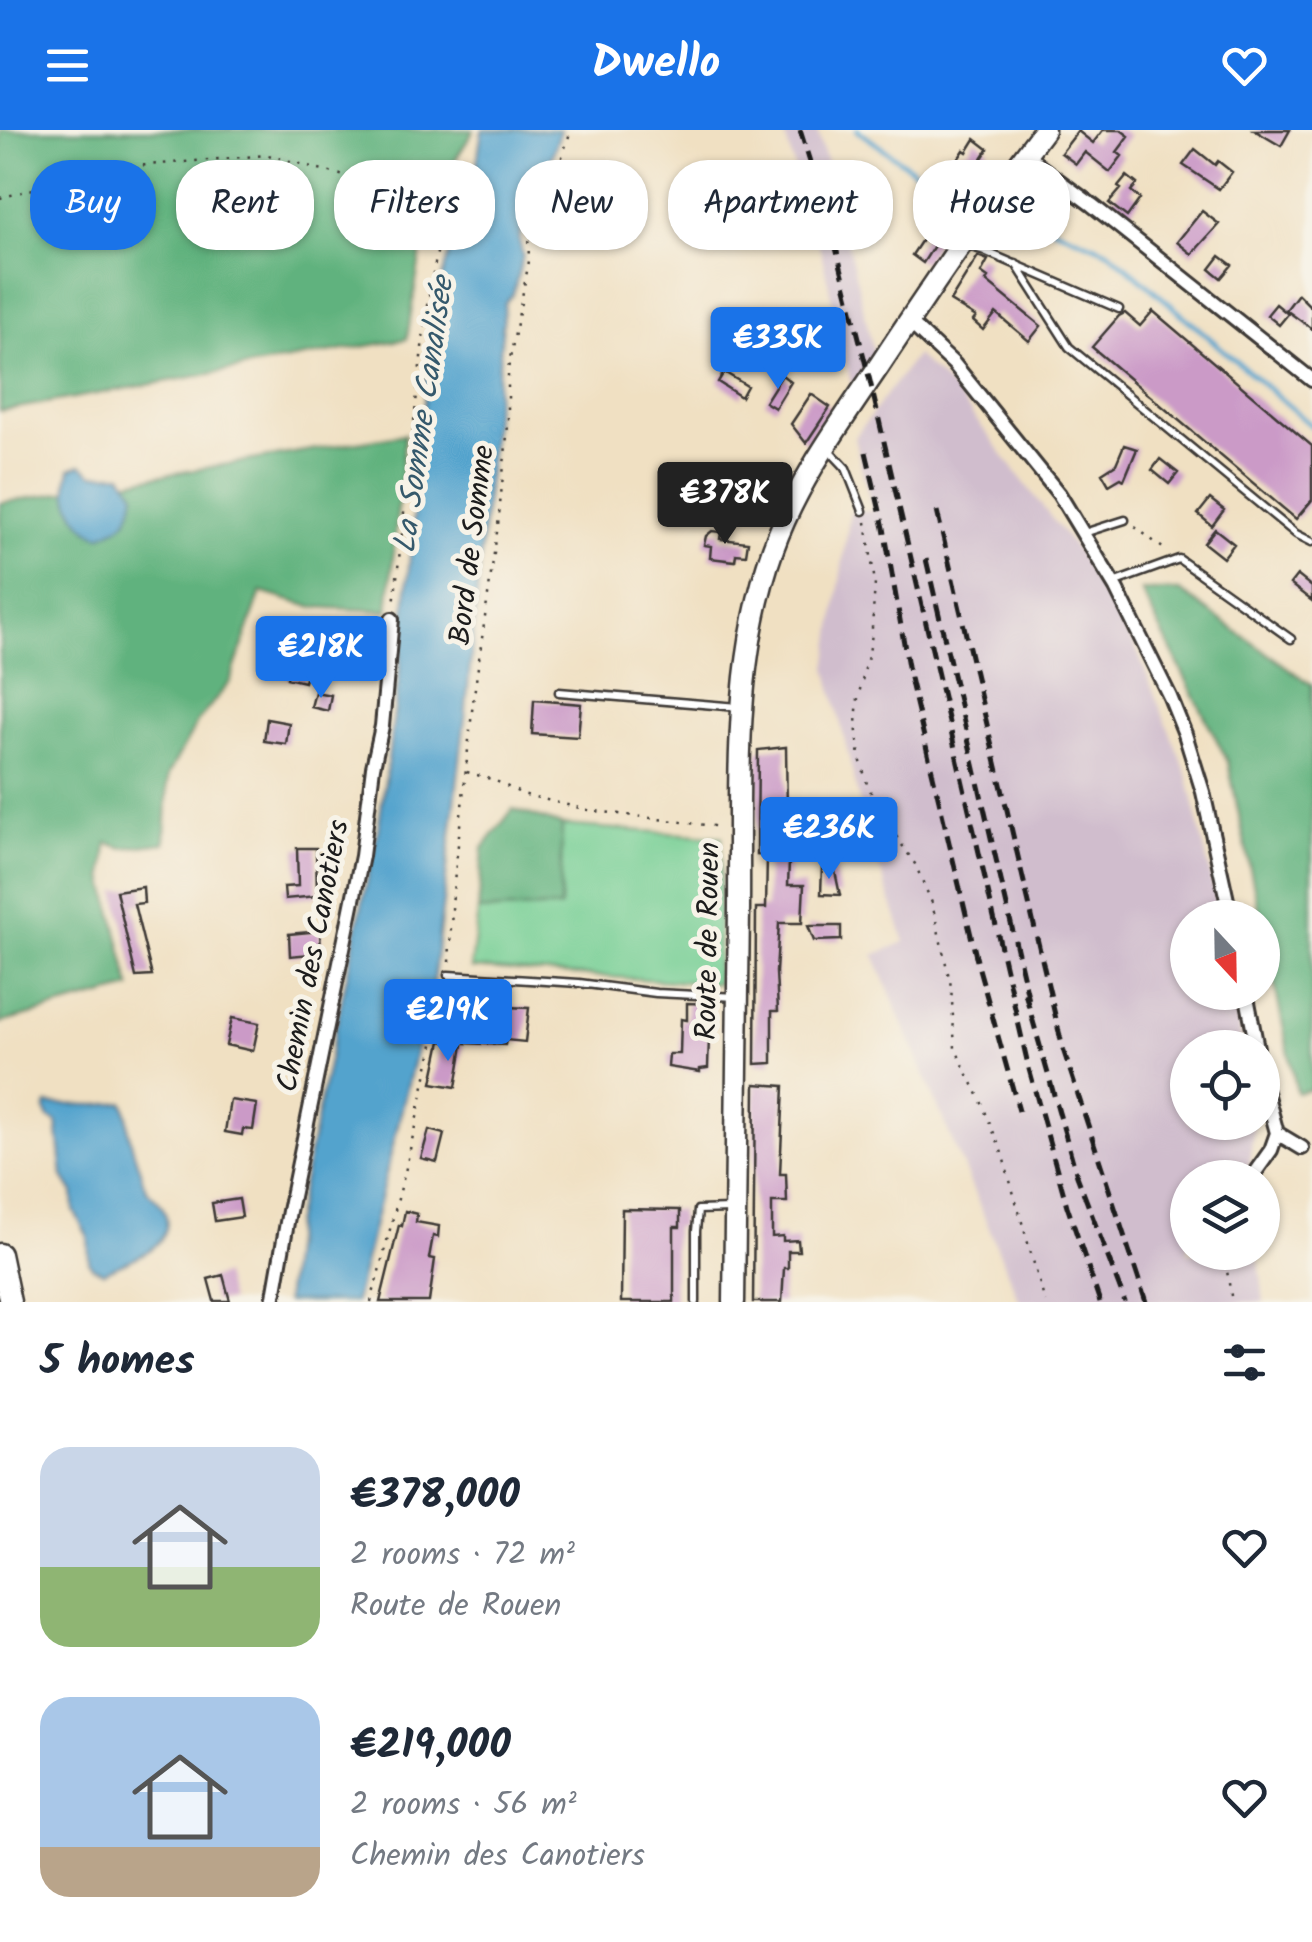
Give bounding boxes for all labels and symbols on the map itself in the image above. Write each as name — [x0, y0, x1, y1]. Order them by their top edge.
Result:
water label: La Somme Canalisée — [380, 271, 470, 557]
pin: €335K — [708, 307, 848, 392]
street label: Bord de Somme — [437, 442, 509, 648]
pin: €378K — [655, 462, 795, 547]
pin: €218K — [251, 616, 391, 701]
pin: €236K — [759, 797, 899, 882]
street label: Chemin des Canotiers — [264, 816, 364, 1096]
street label: Route de Rouen — [683, 841, 735, 1041]
north arrow — [1170, 900, 1280, 1010]
pin: €219K — [378, 979, 518, 1064]

